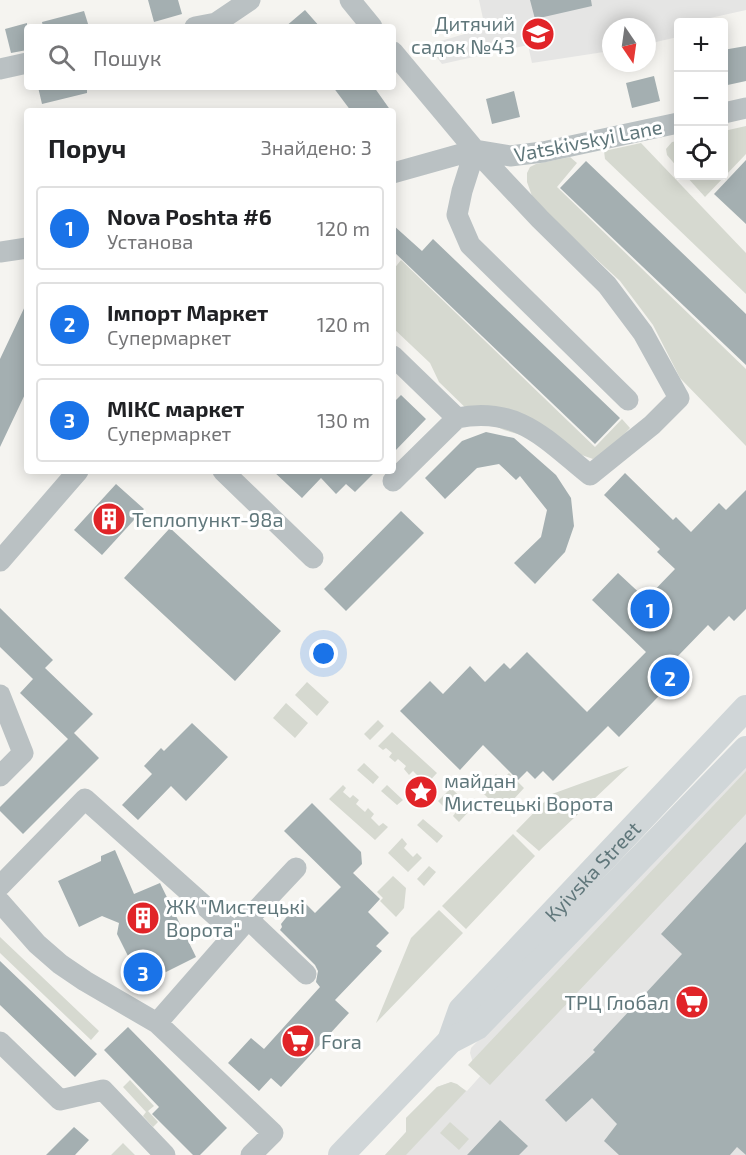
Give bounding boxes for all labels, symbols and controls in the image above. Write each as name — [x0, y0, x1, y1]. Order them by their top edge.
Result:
place label: Дитячий садок №43 — [411, 11, 515, 58]
school or university icon: Дитячий садок №43 — [520, 16, 556, 52]
north arrow — [602, 18, 656, 72]
map controls — [674, 18, 728, 180]
button: + — [674, 18, 728, 72]
search box — [24, 24, 396, 90]
icon: search — [45, 41, 78, 74]
text: Пошук — [93, 44, 162, 70]
button: − — [674, 72, 728, 126]
street label: Vatskivskyi Lane — [512, 114, 664, 166]
button: locate — [674, 126, 728, 180]
text: Поруч — [48, 132, 126, 163]
text: Знайдено: 3 — [261, 135, 372, 159]
text: Nova Poshta #6 — [107, 203, 272, 229]
text: 1 — [65, 216, 74, 240]
text: 120 m — [317, 216, 370, 240]
text: Установа — [107, 229, 193, 253]
text: Імпорт Маркет — [107, 299, 268, 325]
text: 2 — [64, 312, 75, 336]
text: 120 m — [317, 312, 370, 336]
text: Супермаркет — [107, 325, 231, 349]
text: МІКС маркет — [107, 395, 244, 421]
text: 3 — [64, 408, 75, 432]
text: 130 m — [317, 408, 370, 432]
text: Супермаркет — [107, 421, 231, 445]
building icon: Теплопункт-98а — [91, 501, 127, 537]
place label: Теплопункт-98а — [132, 507, 283, 532]
pin: 1 — [630, 586, 670, 632]
your location — [309, 639, 338, 668]
pin: 2 — [650, 654, 690, 700]
place label: майдан Мистецькі Ворота — [444, 768, 614, 815]
place icon: майдан Мистецькі Ворота — [403, 774, 439, 810]
street label: Kyivska Street — [539, 816, 645, 926]
place label: ЖК "Мистецькі Ворота" — [166, 894, 305, 941]
building icon: ЖК "Мистецькі Ворота" — [125, 900, 161, 936]
pin: 3 — [124, 950, 162, 994]
supermarket icon: ТРЦ Глобал — [674, 984, 710, 1020]
place label: ТРЦ Глобал — [564, 990, 669, 1014]
supermarket icon: Fora — [280, 1023, 316, 1059]
place label: Fora — [321, 1029, 362, 1053]

